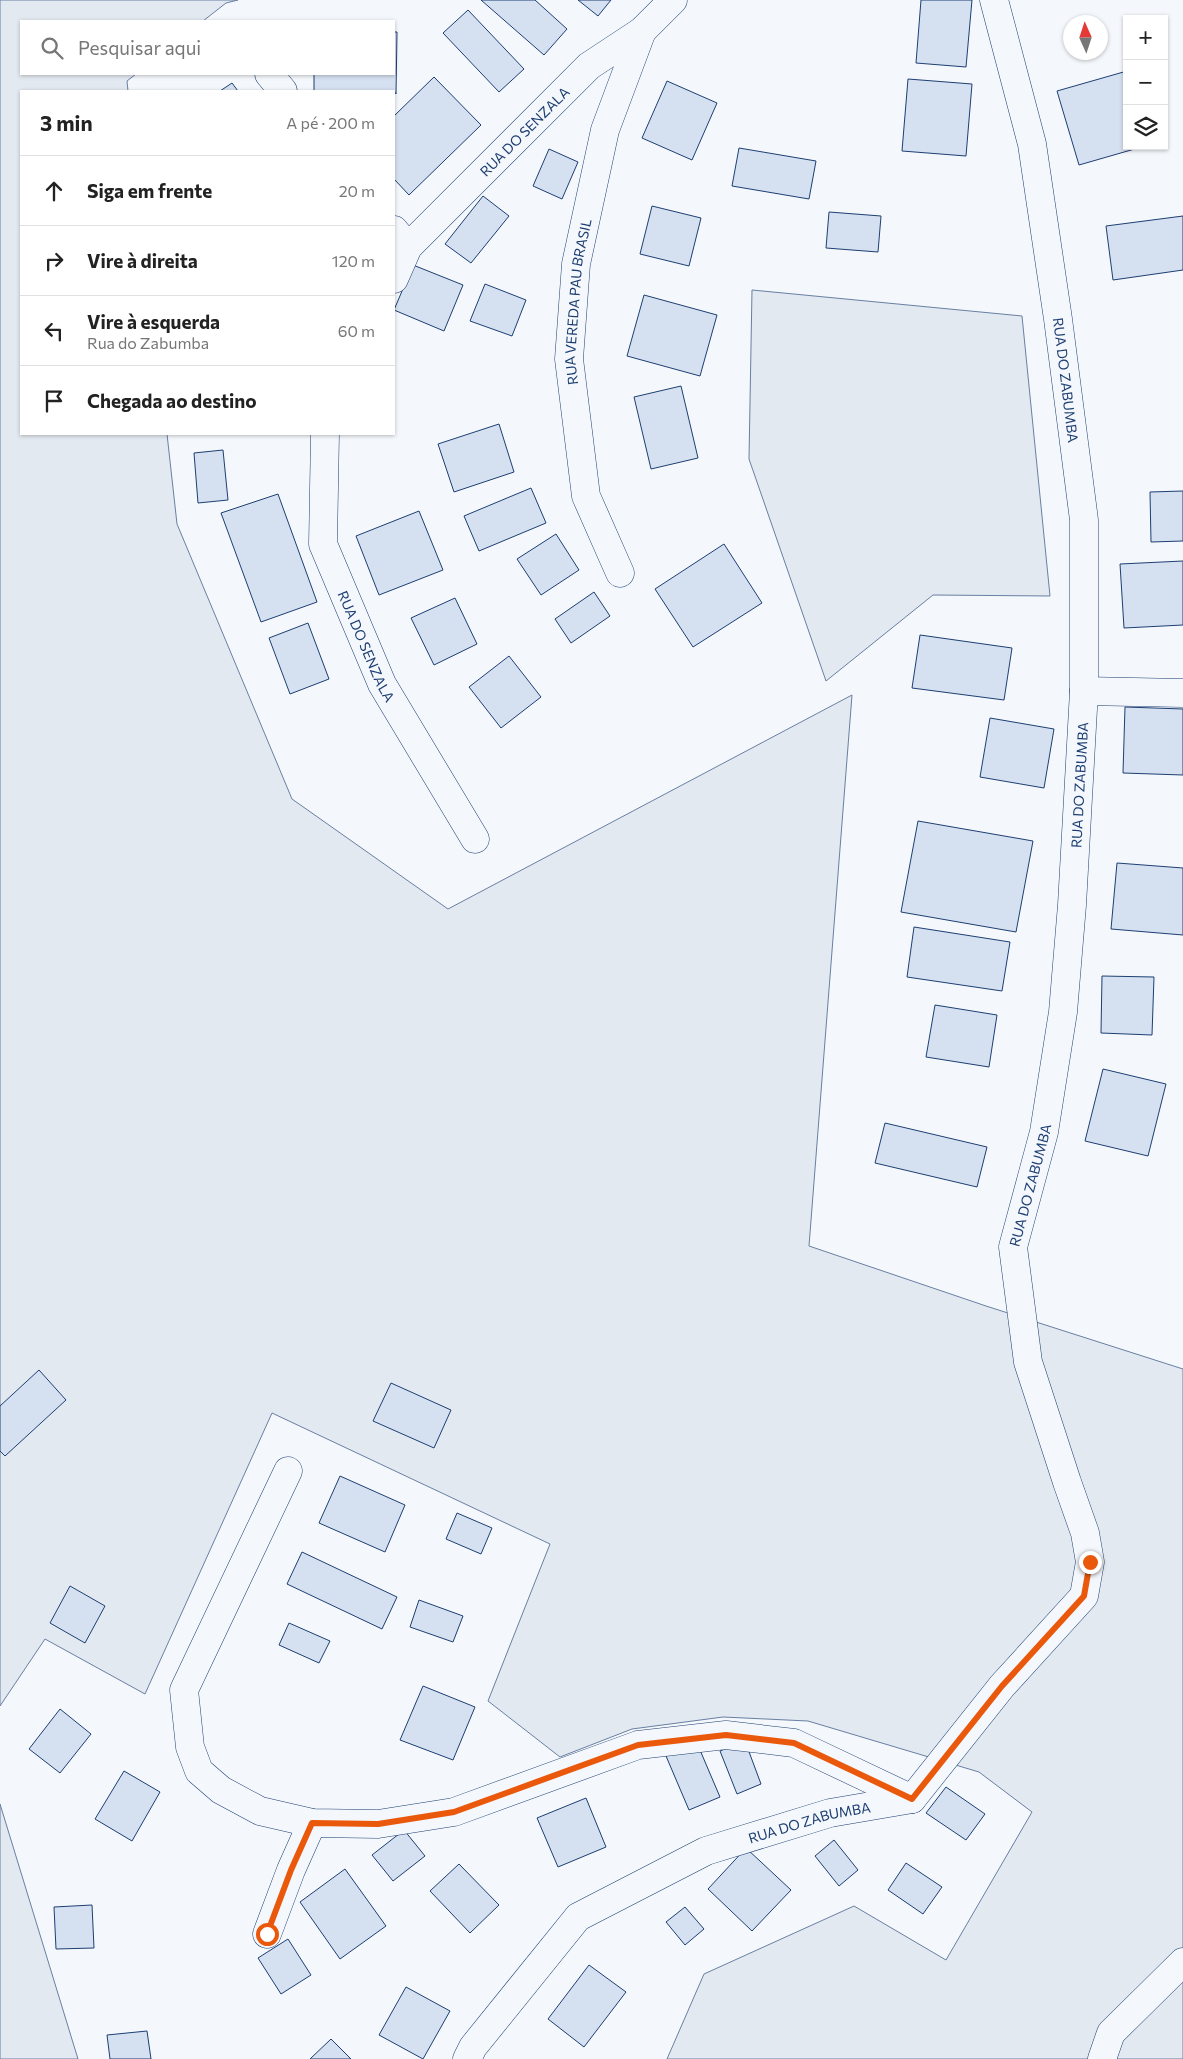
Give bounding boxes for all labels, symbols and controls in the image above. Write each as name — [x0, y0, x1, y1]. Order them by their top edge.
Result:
north arrow — [1063, 15, 1108, 60]
map controls — [1123, 15, 1168, 150]
button: + — [1123, 15, 1168, 60]
search box — [20, 20, 395, 75]
icon: search — [38, 34, 66, 62]
text: Pesquisar aqui — [78, 36, 201, 59]
button: − — [1123, 60, 1168, 105]
street label: RUA DO SENZALA — [476, 82, 573, 179]
button: layers — [1123, 105, 1168, 150]
text: 3 min — [40, 110, 93, 135]
text: A pé · 200 m — [286, 113, 375, 132]
icon: ahead — [40, 177, 68, 205]
text: Siga em frente — [87, 179, 212, 202]
text: 20 m — [339, 181, 375, 200]
street label: RUA VEREDA PAU BRASIL — [560, 217, 594, 386]
icon: right — [40, 247, 68, 275]
text: Vire à direita — [87, 249, 198, 272]
text: 120 m — [332, 251, 375, 270]
text: Vire à esquerda — [87, 310, 220, 333]
street label: RUA DO ZABUMBA — [1050, 316, 1082, 444]
icon: left — [40, 317, 68, 345]
text: 60 m — [338, 321, 375, 340]
text: Rua do Zabumba — [87, 333, 209, 352]
icon: arrive — [40, 387, 68, 415]
text: Chegada ao destino — [87, 389, 257, 412]
street label: RUA DO SENZALA — [335, 588, 399, 705]
street label: RUA DO ZABUMBA — [1067, 721, 1091, 848]
street label: RUA DO ZABUMBA — [1005, 1122, 1054, 1248]
route end — [1079, 1551, 1102, 1574]
street label: RUA DO ZABUMBA — [746, 1798, 872, 1846]
route start — [256, 1923, 279, 1946]

